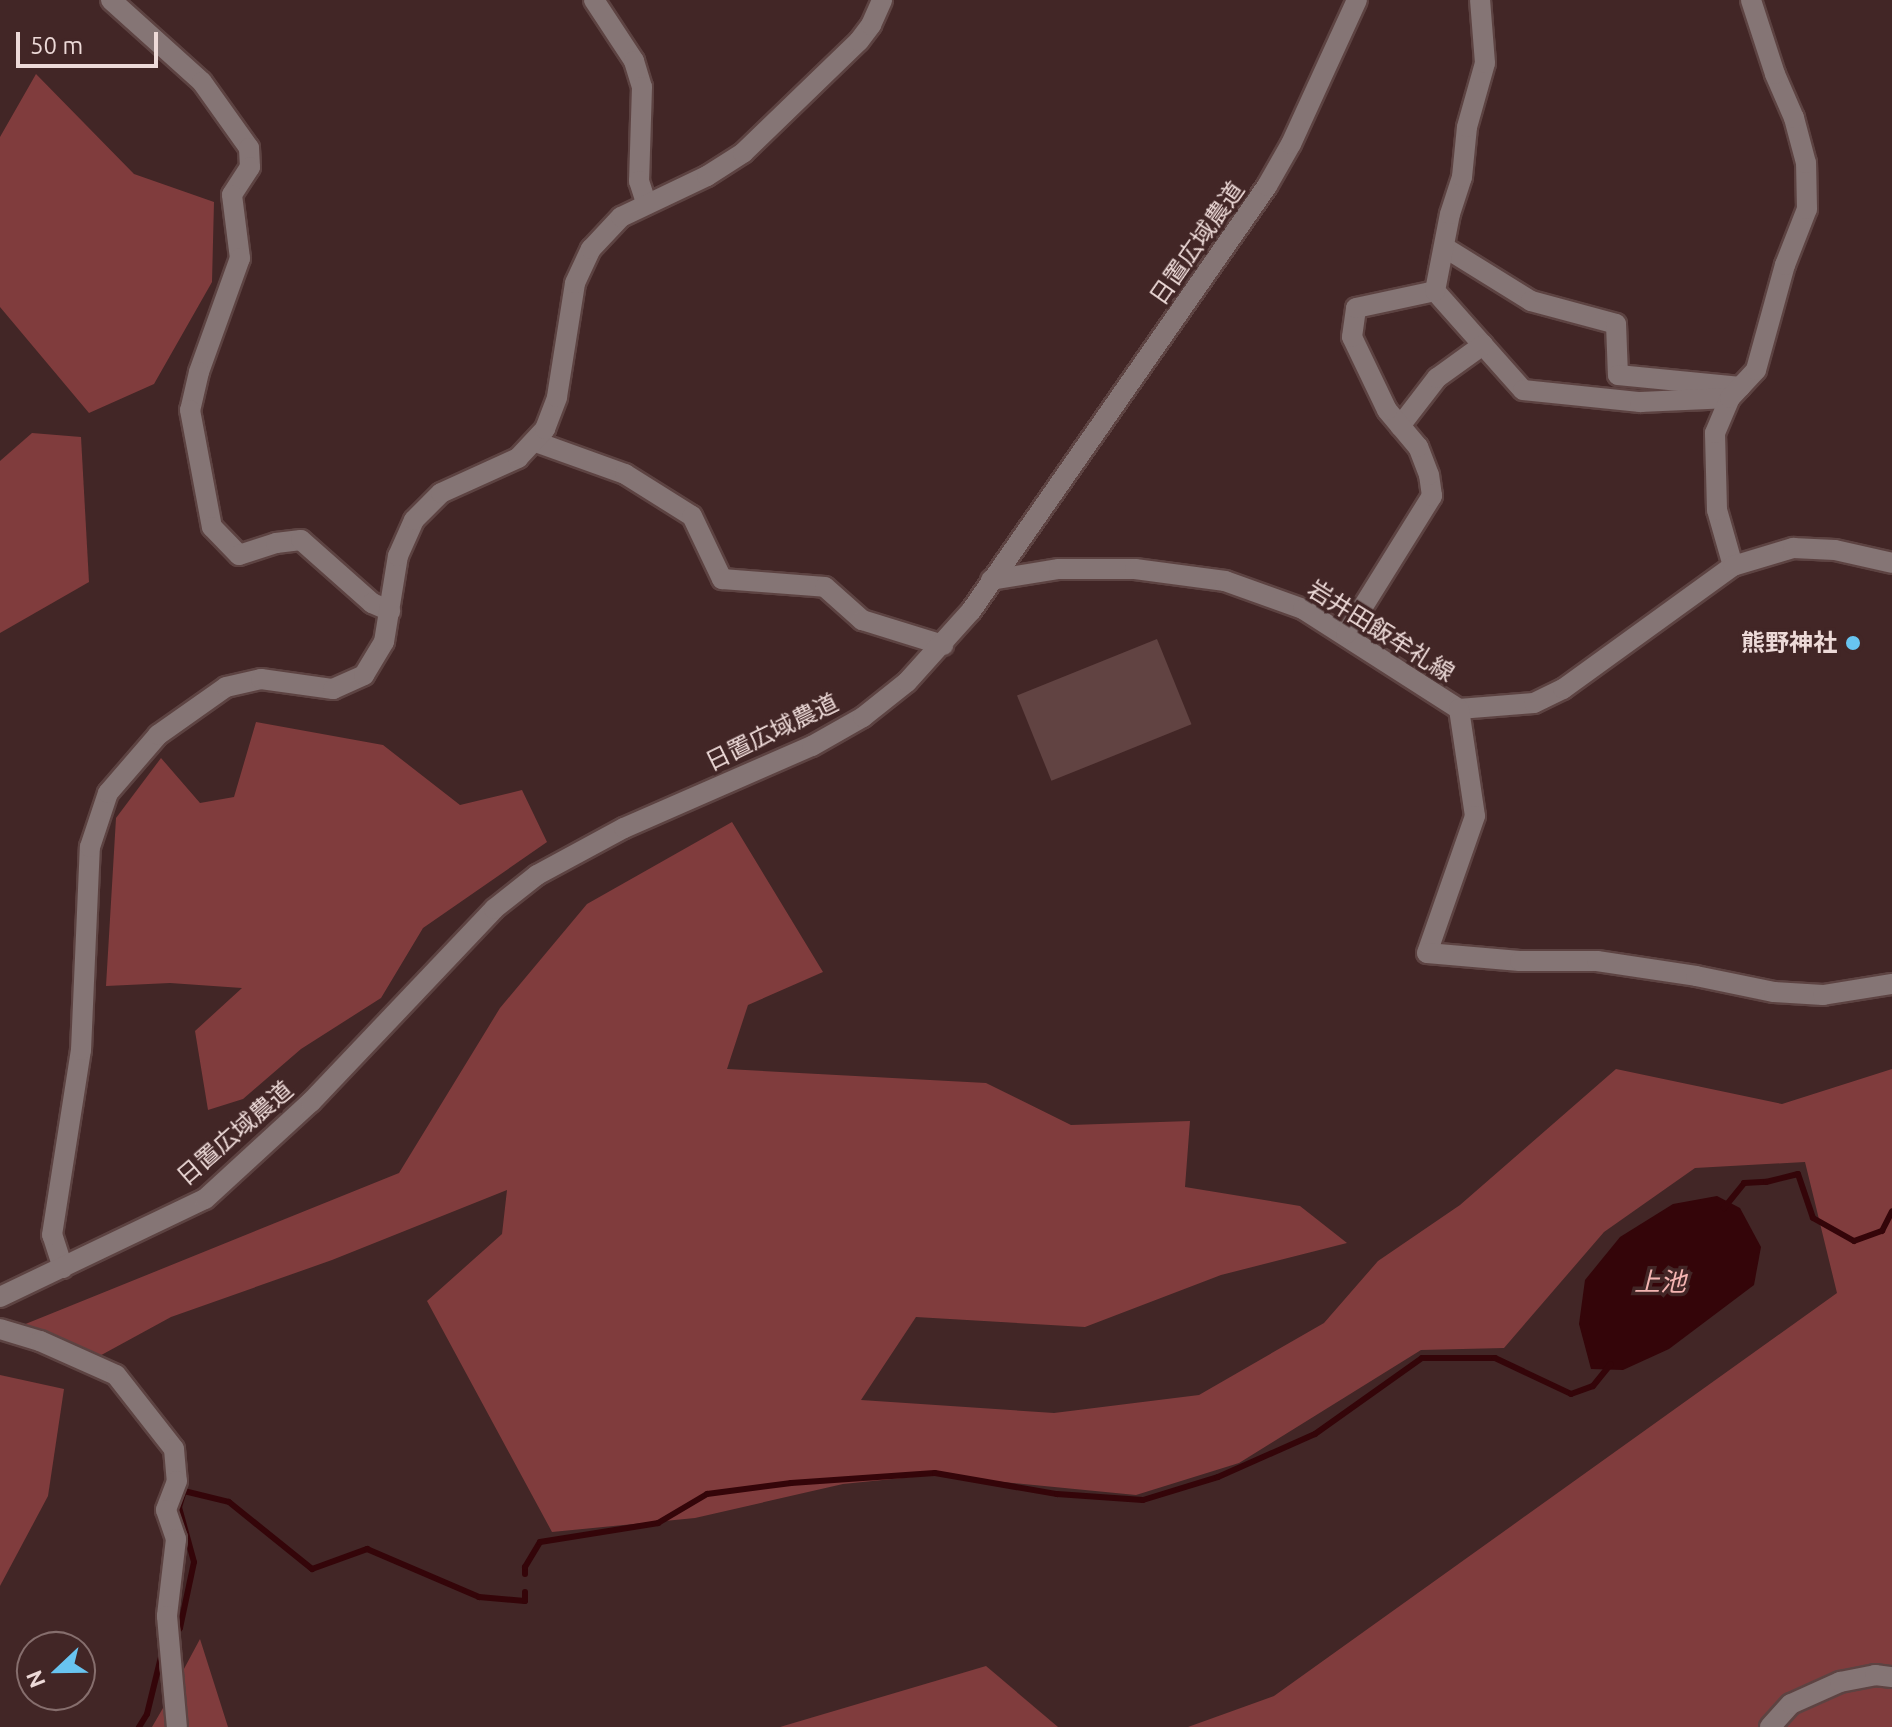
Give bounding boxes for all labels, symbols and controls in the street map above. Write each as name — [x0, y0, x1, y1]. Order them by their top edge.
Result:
scale bar — [20, 16, 162, 66]
text: 50 m — [30, 32, 83, 59]
street label: 日置広域農道 — [1144, 176, 1250, 310]
street label: 岩井田飯牟礼線 — [1302, 574, 1460, 688]
place label: 熊野神社 — [1741, 629, 1837, 657]
marker: 熊野神社 — [1844, 634, 1862, 652]
street label: 日置広域農道 — [701, 687, 843, 777]
street label: 日置広域農道 — [171, 1075, 299, 1191]
water label: 上池 — [1634, 1266, 1686, 1298]
north arrow — [16, 1631, 96, 1711]
text: N — [20, 1667, 50, 1692]

